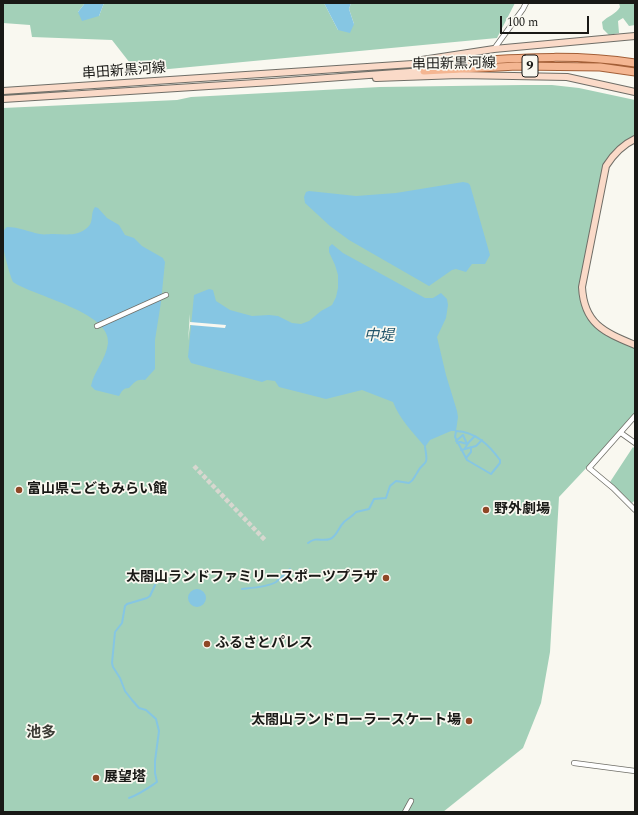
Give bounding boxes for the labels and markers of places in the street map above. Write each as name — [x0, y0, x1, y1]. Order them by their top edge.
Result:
place label: 富山県こどもみらい館 — [27, 482, 167, 498]
marker: 富山県こどもみらい館 — [14, 485, 24, 495]
place label: 野外劇場 — [494, 502, 550, 518]
marker: 野外劇場 — [481, 505, 491, 515]
place label: 太閤山ランドファミリースポーツプラザ — [126, 570, 378, 586]
marker: 太閤山ランドファミリースポーツプラザ — [381, 573, 391, 583]
place label: ふるさとパレス — [215, 636, 313, 652]
marker: ふるさとパレス — [202, 639, 212, 649]
place label: 太閤山ランドローラースケート場 — [251, 713, 461, 729]
marker: 太閤山ランドローラースケート場 — [464, 716, 474, 726]
place label: 展望塔 — [104, 770, 146, 786]
marker: 展望塔 — [91, 773, 101, 783]

